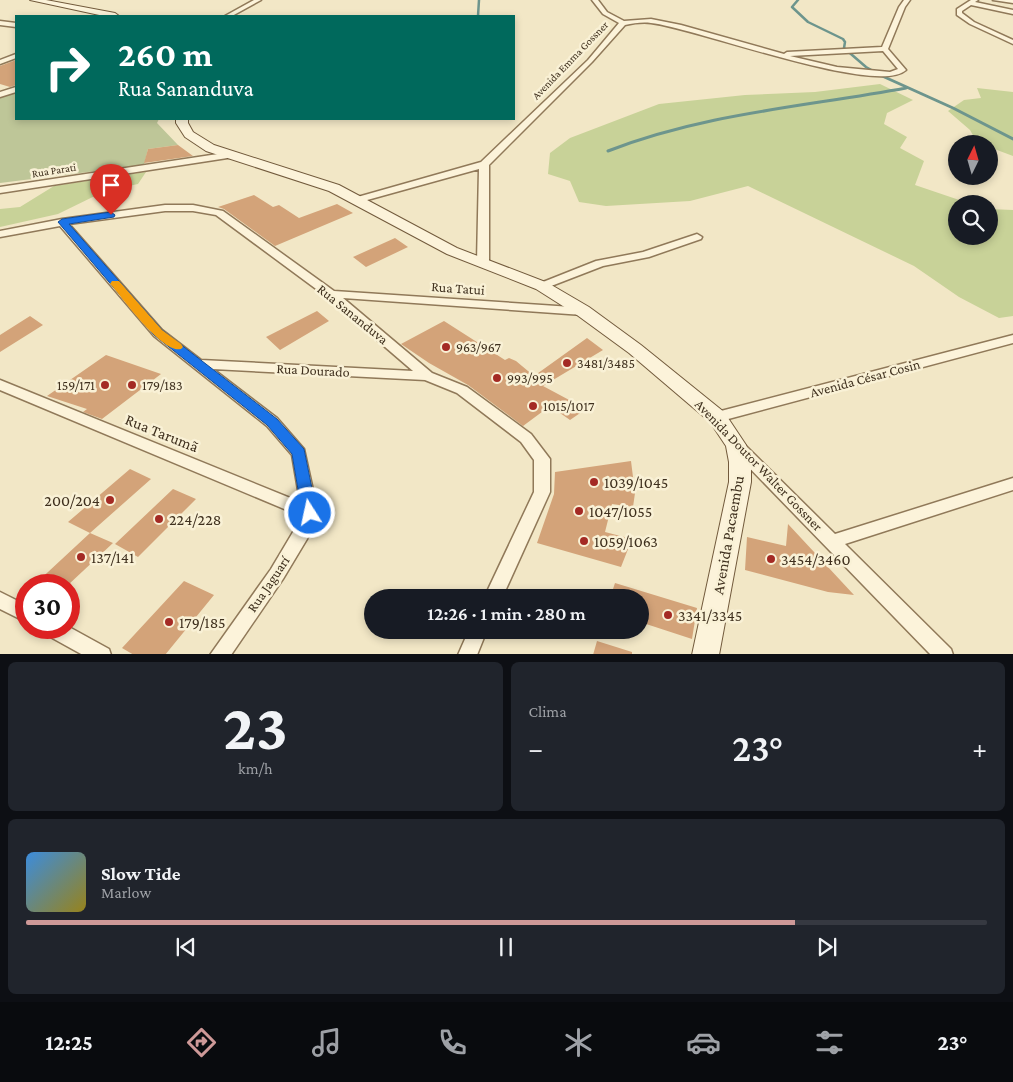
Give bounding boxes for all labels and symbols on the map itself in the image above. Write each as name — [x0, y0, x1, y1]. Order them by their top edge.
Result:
street label: Avenida Emma Gossner — [530, 18, 611, 102]
north arrow — [948, 135, 998, 185]
street label: Rua Parati — [31, 161, 77, 179]
pin — [90, 164, 132, 215]
street label: Rua Tatui — [431, 278, 486, 298]
street label: Rua Sananduva — [314, 281, 392, 348]
place label: 963/967 — [456, 339, 501, 355]
marker: 963/967 — [440, 341, 452, 353]
place label: 3481/3485 — [577, 355, 635, 371]
street label: Avenida César Cosin — [808, 355, 922, 400]
marker: 3481/3485 — [561, 357, 573, 369]
street label: Rua Dourado — [276, 360, 350, 380]
place label: 993/995 — [507, 370, 553, 386]
marker: 993/995 — [491, 372, 503, 384]
place label: 159/171 — [57, 377, 95, 393]
place label: 179/183 — [142, 377, 183, 393]
marker: 159/171 — [99, 379, 111, 391]
marker: 179/183 — [126, 379, 138, 391]
street label: Avenida Doutor Walter Gossner — [692, 396, 826, 534]
place label: 1015/1017 — [543, 398, 595, 414]
marker: 1015/1017 — [527, 400, 539, 412]
street label: Rua Tarumã — [123, 411, 202, 456]
place label: 1039/1045 — [604, 474, 668, 491]
street label: Avenida Pacaembu — [709, 474, 747, 596]
marker: 1039/1045 — [588, 476, 600, 488]
position arrow — [283, 486, 335, 538]
place label: 200/204 — [44, 492, 100, 509]
marker: 200/204 — [104, 494, 116, 506]
place label: 1047/1055 — [589, 503, 652, 520]
marker: 1047/1055 — [573, 505, 585, 517]
place label: 224/228 — [169, 511, 221, 528]
marker: 224/228 — [153, 513, 165, 525]
place label: 1059/1063 — [594, 533, 658, 550]
marker: 1059/1063 — [578, 535, 590, 547]
place label: 137/141 — [91, 549, 134, 566]
marker: 137/141 — [75, 551, 87, 563]
place label: 3454/3460 — [781, 551, 850, 568]
street label: Rua Jaguarí — [243, 553, 293, 615]
marker: 3454/3460 — [765, 553, 777, 565]
speed limit sign: 30 — [15, 574, 80, 639]
place label: 3341/3345 — [678, 607, 742, 624]
marker: 3341/3345 — [662, 609, 674, 621]
place label: 179/185 — [179, 614, 226, 631]
marker: 179/185 — [163, 616, 175, 628]

